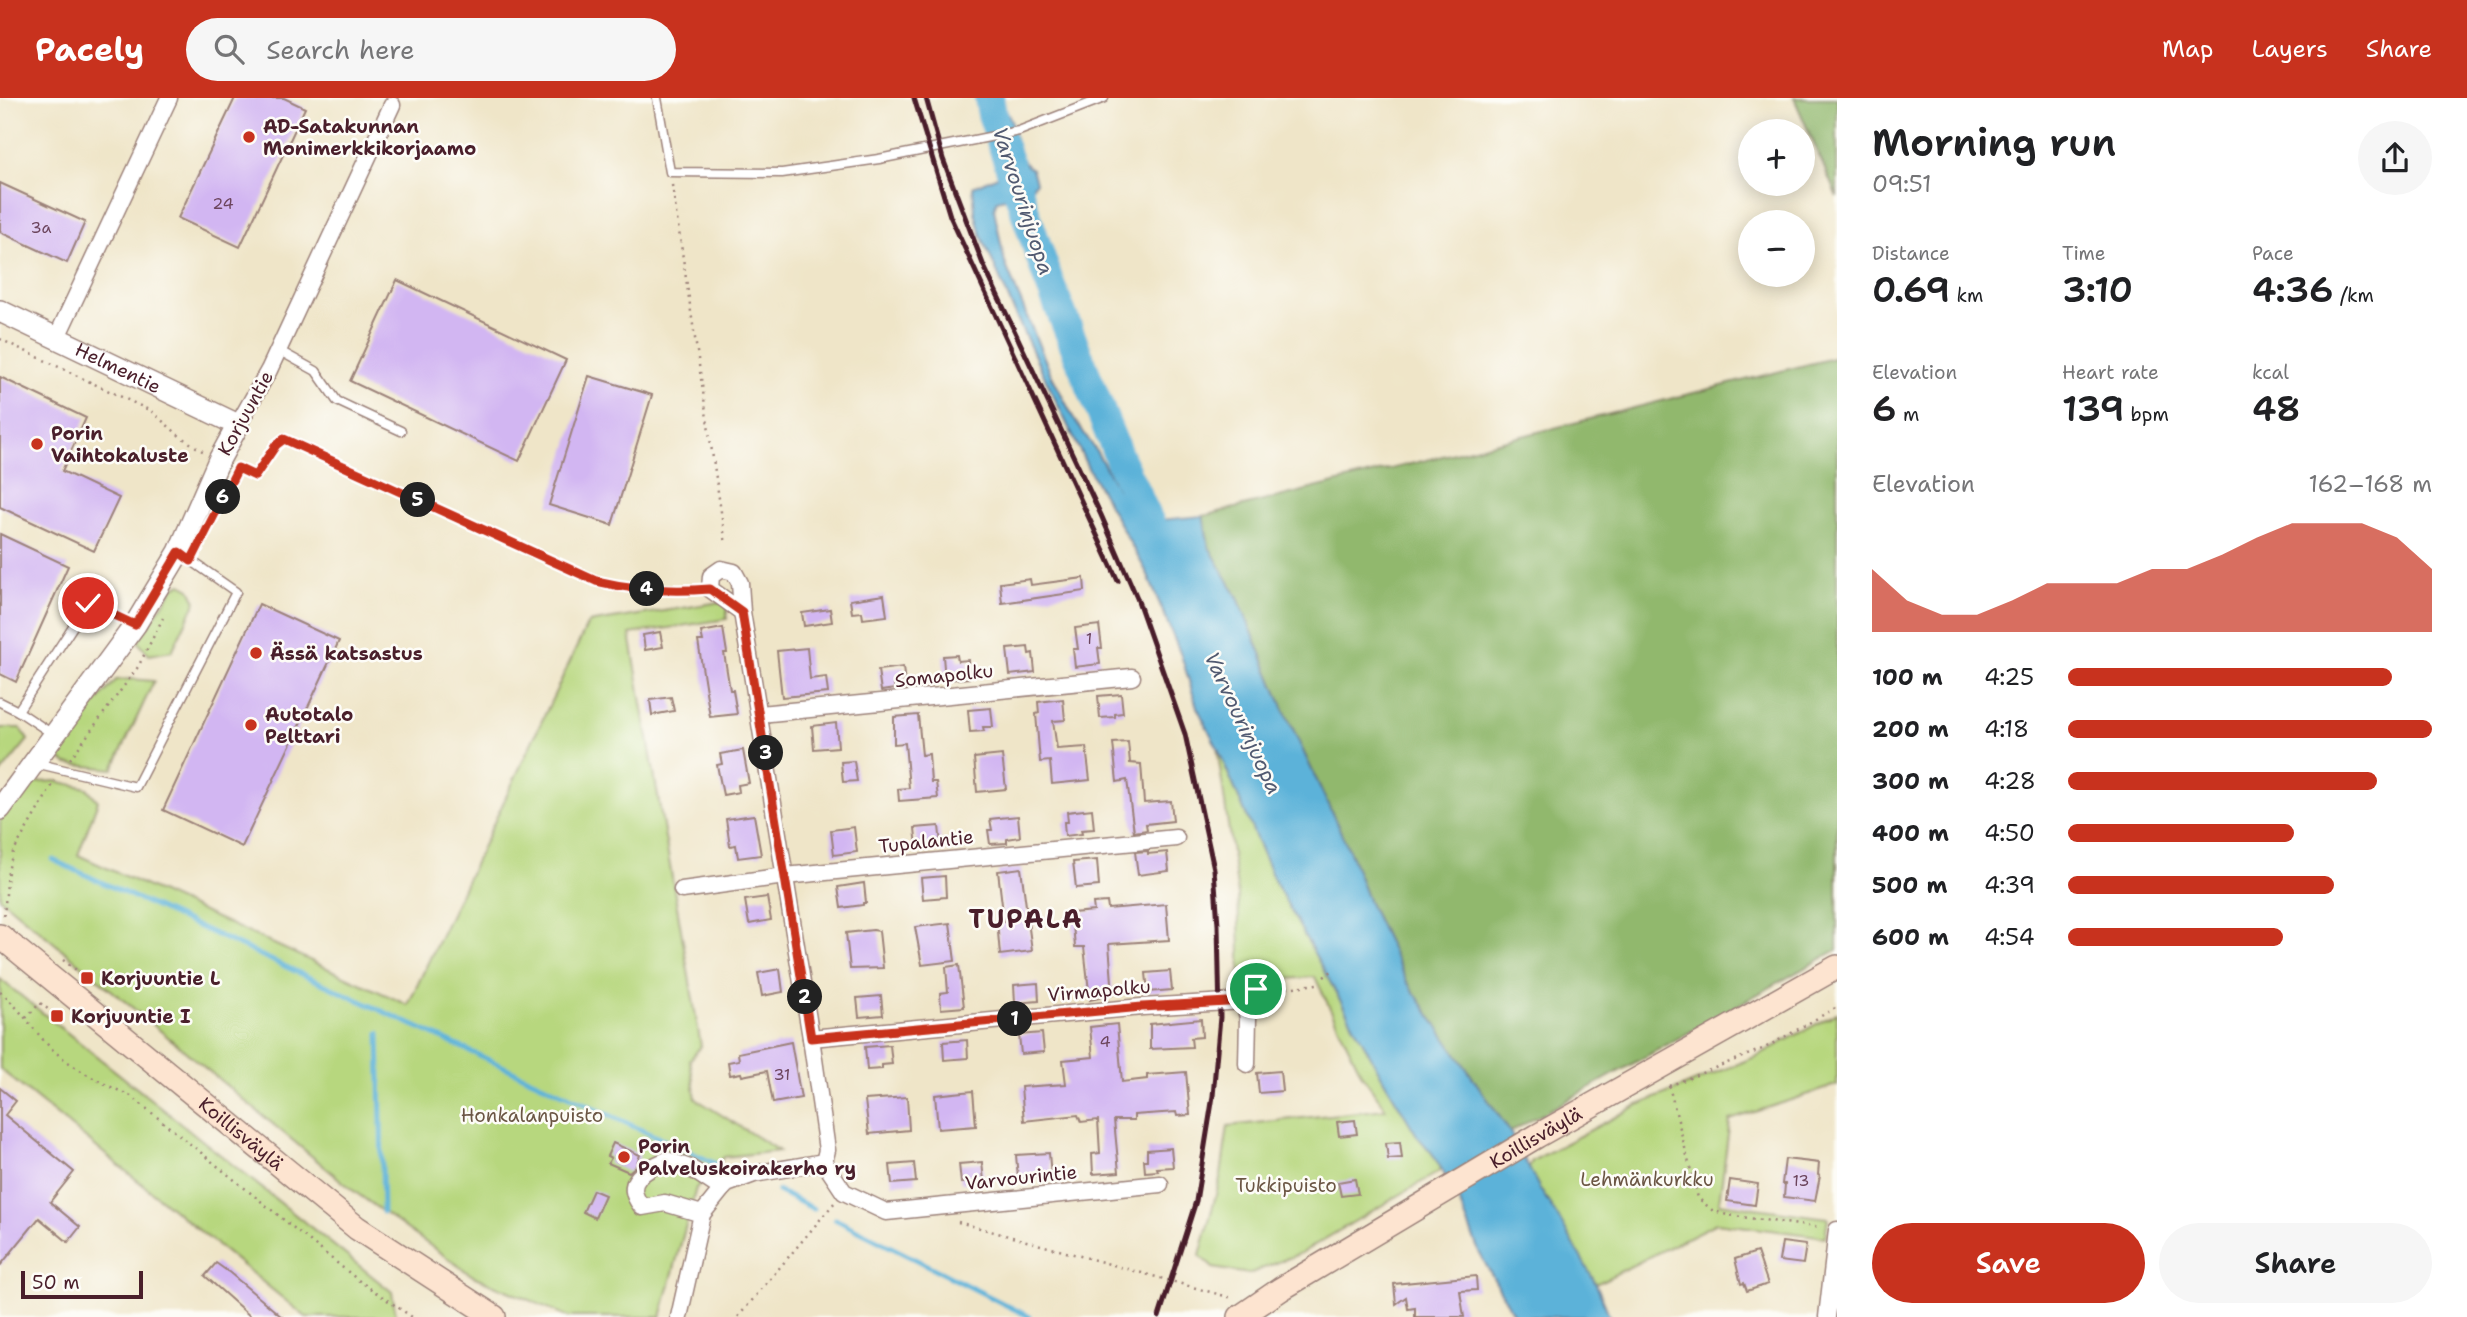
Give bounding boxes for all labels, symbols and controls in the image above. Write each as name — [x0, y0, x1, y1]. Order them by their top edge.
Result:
search box — [186, 18, 676, 81]
text: Pacely — [35, 27, 144, 72]
icon: search — [210, 30, 248, 68]
text: Search here — [266, 32, 415, 67]
text: Map — [2162, 33, 2213, 65]
text: Layers — [2251, 33, 2328, 65]
text: Share — [2366, 33, 2432, 65]
place label: AD-Satakunnan Monimerkkikorjaamo — [263, 114, 476, 161]
text: Morning run — [1872, 117, 2116, 168]
map controls — [1738, 119, 1815, 287]
button: + — [1738, 119, 1815, 196]
button: share — [2358, 121, 2432, 195]
water label: Varvourinjuopa — [986, 123, 1060, 279]
marker: AD-Satakunnan Monimerkkikorjaamo — [241, 129, 257, 145]
text: 09:51 — [1872, 169, 1932, 199]
house number: 24 — [212, 193, 234, 214]
button: − — [1738, 210, 1815, 287]
house number: 3a — [31, 217, 51, 238]
text: Distance — [1872, 241, 1950, 266]
text: Time — [2062, 241, 2106, 266]
text: Pace — [2252, 241, 2294, 266]
text: 0.69 — [1872, 266, 1950, 313]
text: 3:10 — [2062, 266, 2133, 313]
text: 4:36 — [2252, 266, 2333, 313]
text: km — [1950, 283, 1983, 308]
text: /km — [2333, 283, 2374, 308]
street label: Helmentie — [71, 337, 165, 399]
text: Elevation — [1872, 360, 1957, 385]
text: Heart rate — [2062, 360, 2159, 385]
text: kcal — [2252, 360, 2289, 385]
street label: Korjuuntie — [212, 366, 279, 460]
text: 6 — [1872, 385, 1897, 432]
text: 139 — [2062, 385, 2124, 432]
text: 48 — [2252, 385, 2301, 432]
text: m — [1897, 402, 1919, 427]
text: bpm — [2124, 402, 2169, 427]
place label: Porin Vaihtokaluste — [51, 421, 189, 468]
marker: Porin Vaihtokaluste — [29, 436, 45, 452]
text: Elevation — [1872, 469, 1975, 499]
text: 162–168 m — [2309, 469, 2432, 499]
pin: 6 — [206, 480, 241, 514]
pin: 5 — [400, 482, 436, 518]
text: 6 — [216, 484, 229, 509]
text: 5 — [412, 487, 423, 512]
pin: 4 — [630, 572, 664, 606]
pin — [58, 573, 118, 633]
text: 4 — [640, 576, 653, 601]
icon: check — [69, 584, 107, 622]
house number: 1 — [1086, 628, 1092, 649]
place label: Ässä katsastus — [270, 641, 423, 666]
marker: Ässä katsastus — [248, 645, 264, 661]
water label: Varvourinjuopa — [1198, 647, 1288, 799]
street label: Somapolku — [893, 658, 995, 693]
text: 100 m — [1872, 662, 1943, 692]
text: 4:25 — [1984, 662, 2034, 692]
place label: Autotalo Pelttari — [265, 702, 353, 749]
text: 200 m — [1872, 714, 1949, 744]
text: 4:18 — [1984, 714, 2029, 744]
marker: Autotalo Pelttari — [243, 717, 259, 733]
pin: 3 — [748, 736, 784, 770]
text: 3 — [759, 740, 772, 765]
text: 300 m — [1872, 766, 1949, 796]
text: 4:28 — [1984, 766, 2036, 796]
text: 400 m — [1872, 818, 1949, 848]
text: 4:50 — [1984, 818, 2035, 848]
street label: Tupalantie — [877, 824, 975, 859]
text: 500 m — [1872, 870, 1947, 900]
text: 4:39 — [1984, 870, 2035, 900]
district label: TUPALA — [968, 901, 1084, 936]
text: 600 m — [1872, 922, 1949, 952]
text: 4:54 — [1984, 922, 2035, 952]
pin — [1226, 959, 1286, 1019]
place label: Korjuuntie L — [101, 966, 220, 991]
marker: Korjuuntie L — [79, 970, 95, 986]
icon: arrive — [1237, 970, 1275, 1008]
street label: Virmapolku — [1046, 974, 1152, 1007]
pin: 2 — [788, 979, 822, 1014]
text: 2 — [798, 984, 811, 1009]
pin: 1 — [998, 1002, 1032, 1037]
place label: Korjuuntie I — [71, 1004, 191, 1029]
text: 1 — [1010, 1006, 1019, 1031]
marker: Korjuuntie I — [49, 1008, 65, 1024]
house number: 4 — [1099, 1031, 1111, 1052]
house number: 31 — [773, 1064, 791, 1085]
street label: Koillisväylä — [193, 1092, 289, 1176]
street label: Koillisväylä — [1485, 1101, 1587, 1175]
park label: Honkalanpuisto — [461, 1103, 603, 1128]
place label: Porin Palveluskoirakerho ry — [638, 1134, 856, 1181]
marker: Porin Palveluskoirakerho ry — [616, 1149, 632, 1165]
street label: Varvourintie — [964, 1159, 1078, 1196]
park label: Lehmänkurkku — [1580, 1167, 1714, 1192]
house number: 13 — [1792, 1170, 1810, 1191]
park label: Tukkipuisto — [1235, 1173, 1337, 1198]
button: Save — [1872, 1223, 2145, 1303]
button: Share — [2159, 1223, 2432, 1303]
scale bar — [21, 1268, 144, 1300]
text: 50 m — [32, 1270, 80, 1295]

